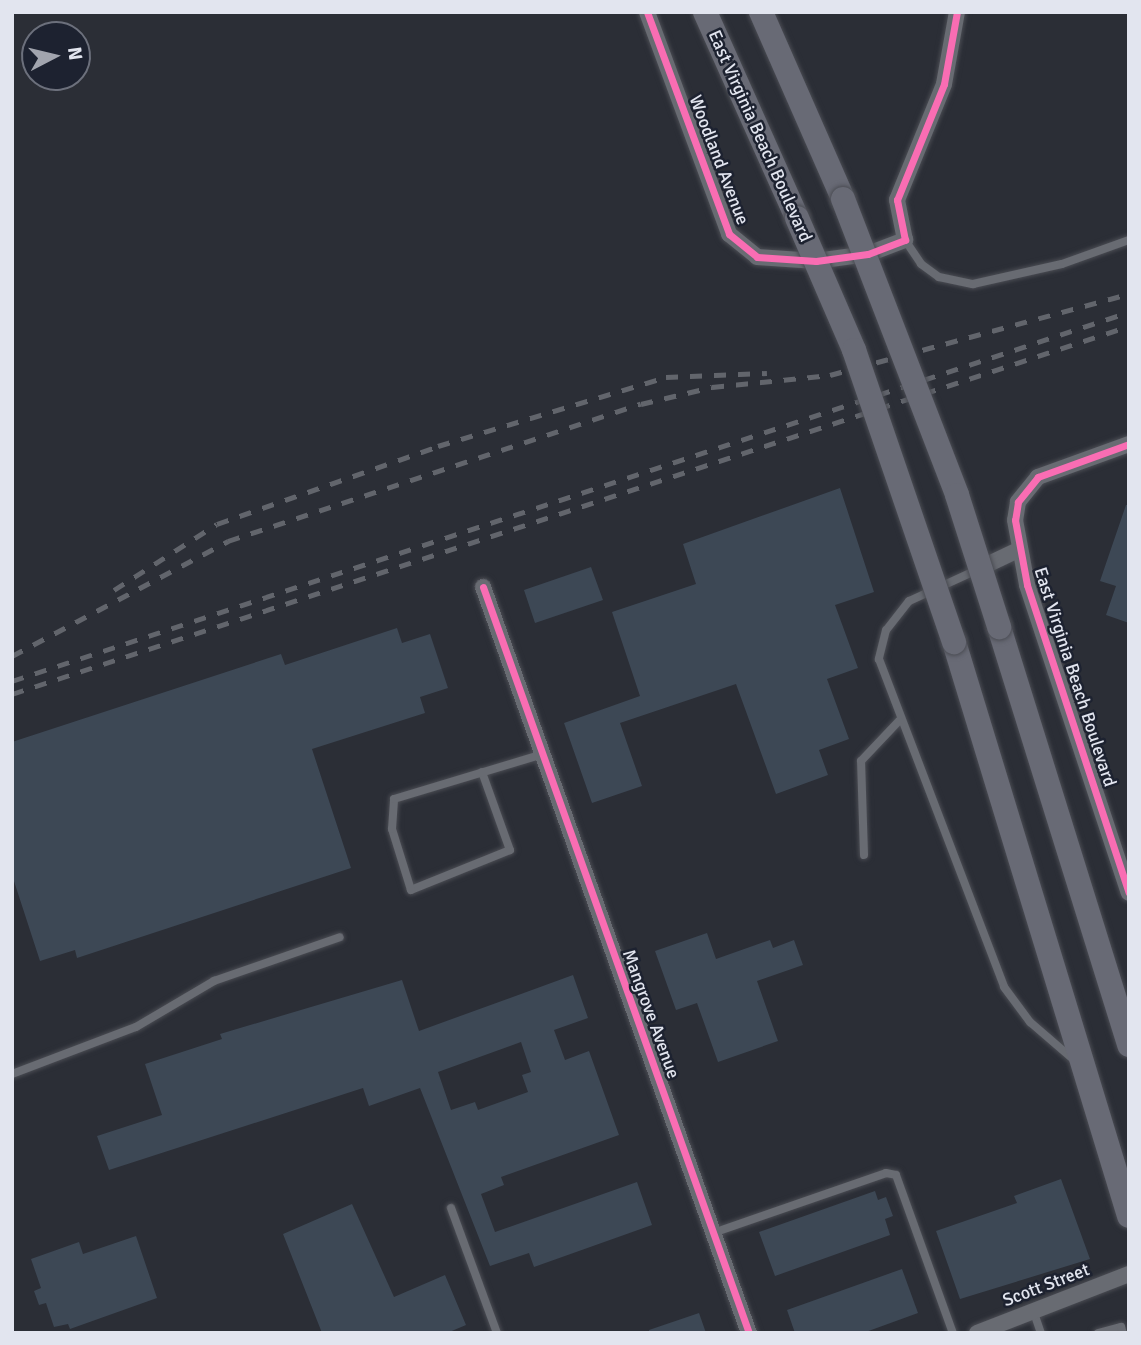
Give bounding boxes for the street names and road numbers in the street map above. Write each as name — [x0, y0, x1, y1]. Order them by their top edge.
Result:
street label: East Virginia Beach Boulevard — [703, 27, 817, 245]
street label: Woodland Avenue — [684, 92, 754, 228]
street label: East Virginia Beach Boulevard — [1029, 564, 1121, 790]
street label: Mangrove Avenue — [618, 947, 684, 1081]
street label: Scott Street — [1000, 1259, 1092, 1311]

